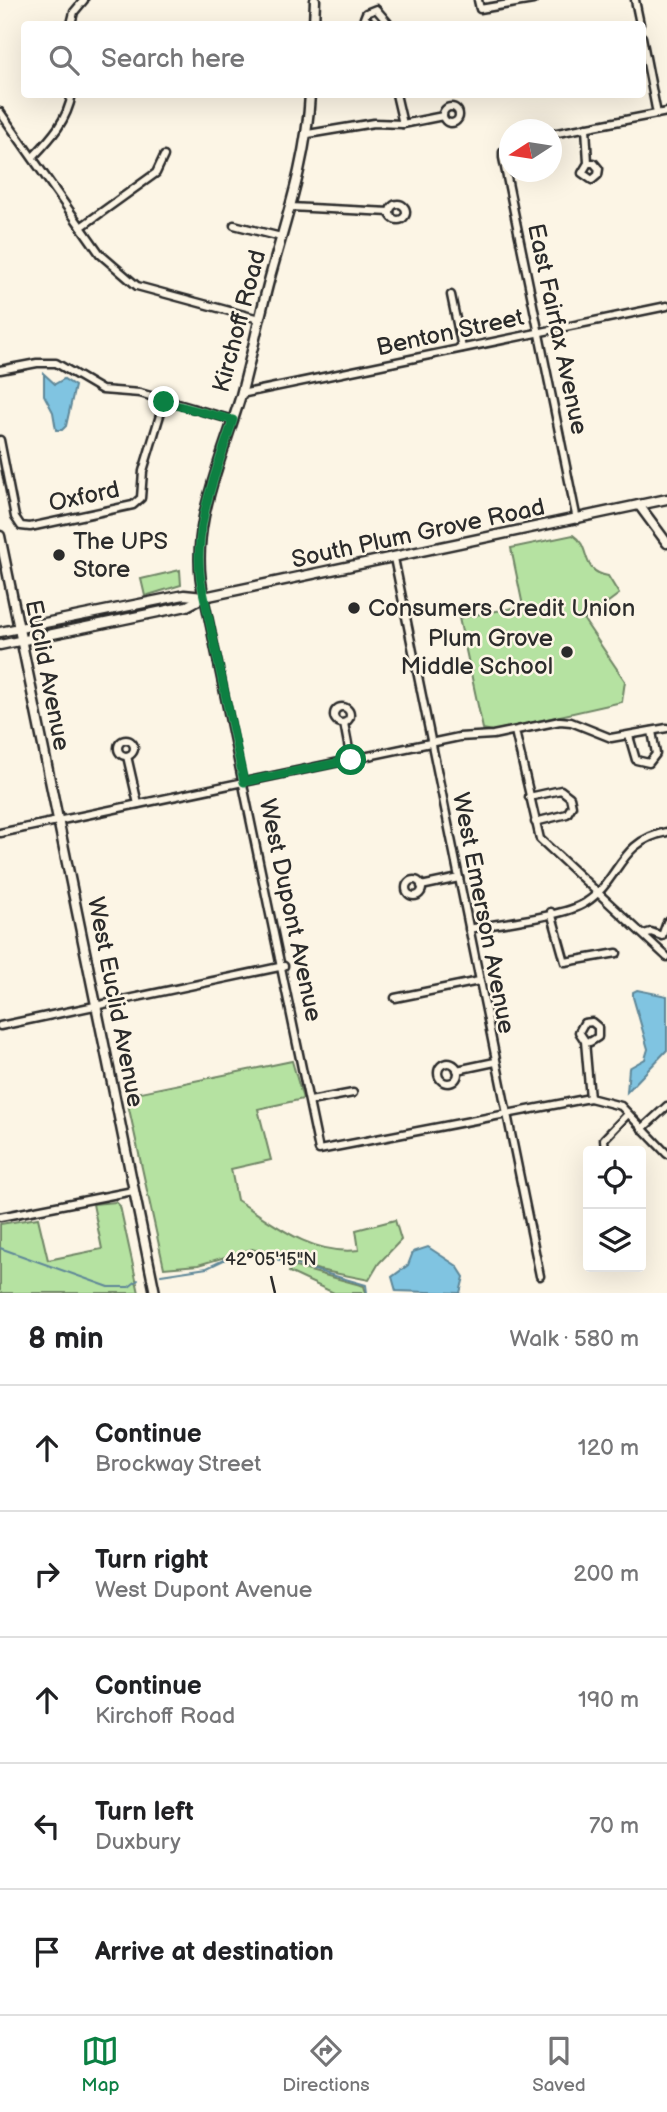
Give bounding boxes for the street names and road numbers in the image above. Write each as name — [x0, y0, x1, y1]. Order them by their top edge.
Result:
street label: East Fairfax Avenue — [521, 221, 594, 437]
street label: Kirchoff Road — [207, 247, 272, 396]
street label: Benton Street — [374, 303, 527, 362]
street label: Oxford — [46, 475, 122, 518]
street label: South Plum Grove Road — [289, 492, 547, 575]
street label: Euclid Avenue — [19, 597, 76, 753]
street label: West Emerson Avenue — [446, 790, 521, 1036]
street label: West Dupont Avenue — [253, 796, 328, 1024]
street label: West Euclid Avenue — [81, 895, 150, 1110]

